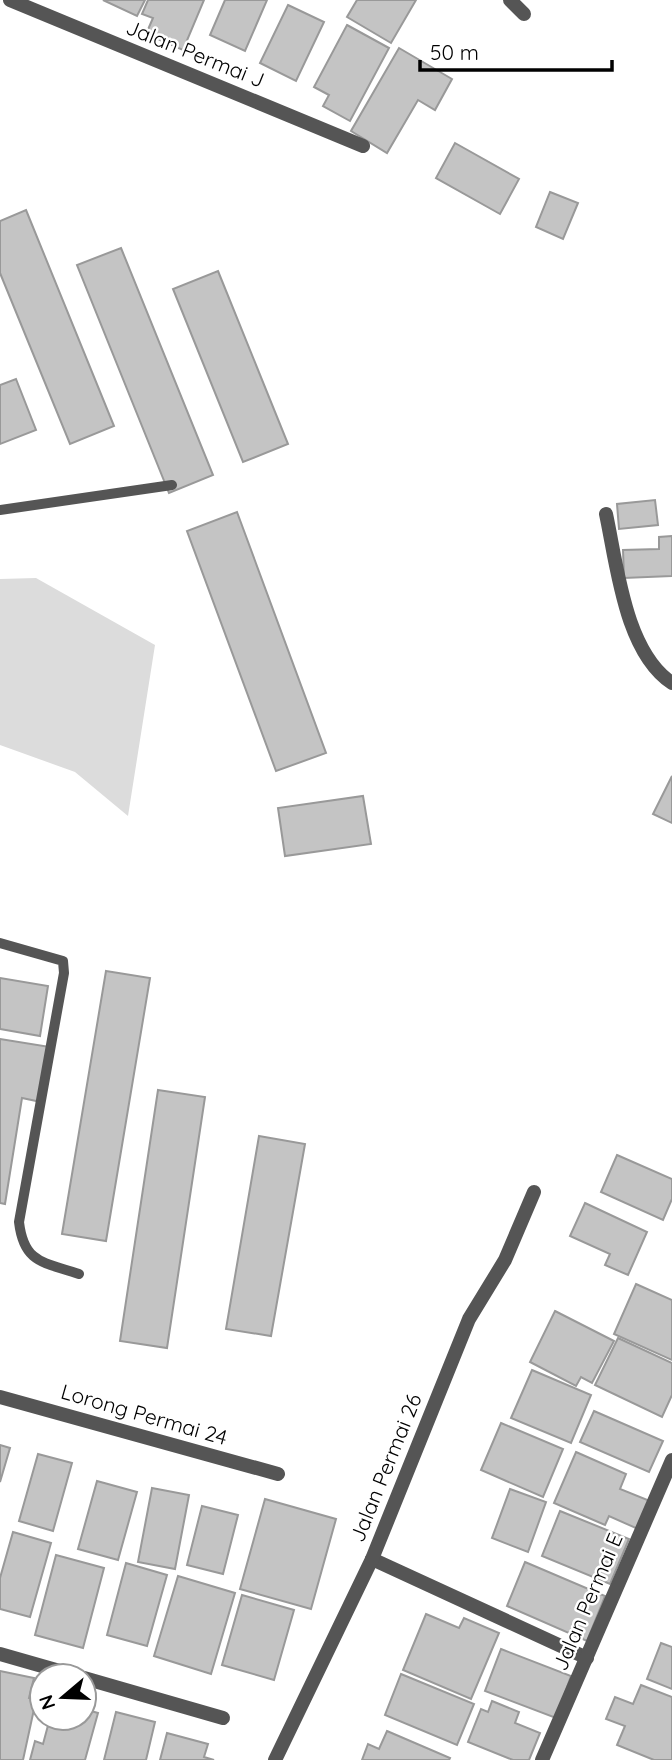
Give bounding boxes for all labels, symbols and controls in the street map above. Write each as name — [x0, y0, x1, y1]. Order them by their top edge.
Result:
street label: Jalan Permai J — [123, 14, 268, 93]
scale bar — [420, 28, 612, 72]
text: 50 m — [430, 39, 479, 65]
street label: Lorong Permai 24 — [58, 1378, 230, 1450]
street label: Jalan Permai 26 — [344, 1390, 427, 1545]
street label: Jalan Permai E — [546, 1529, 628, 1674]
north arrow — [28, 1662, 98, 1732]
text: N — [33, 1692, 61, 1713]

